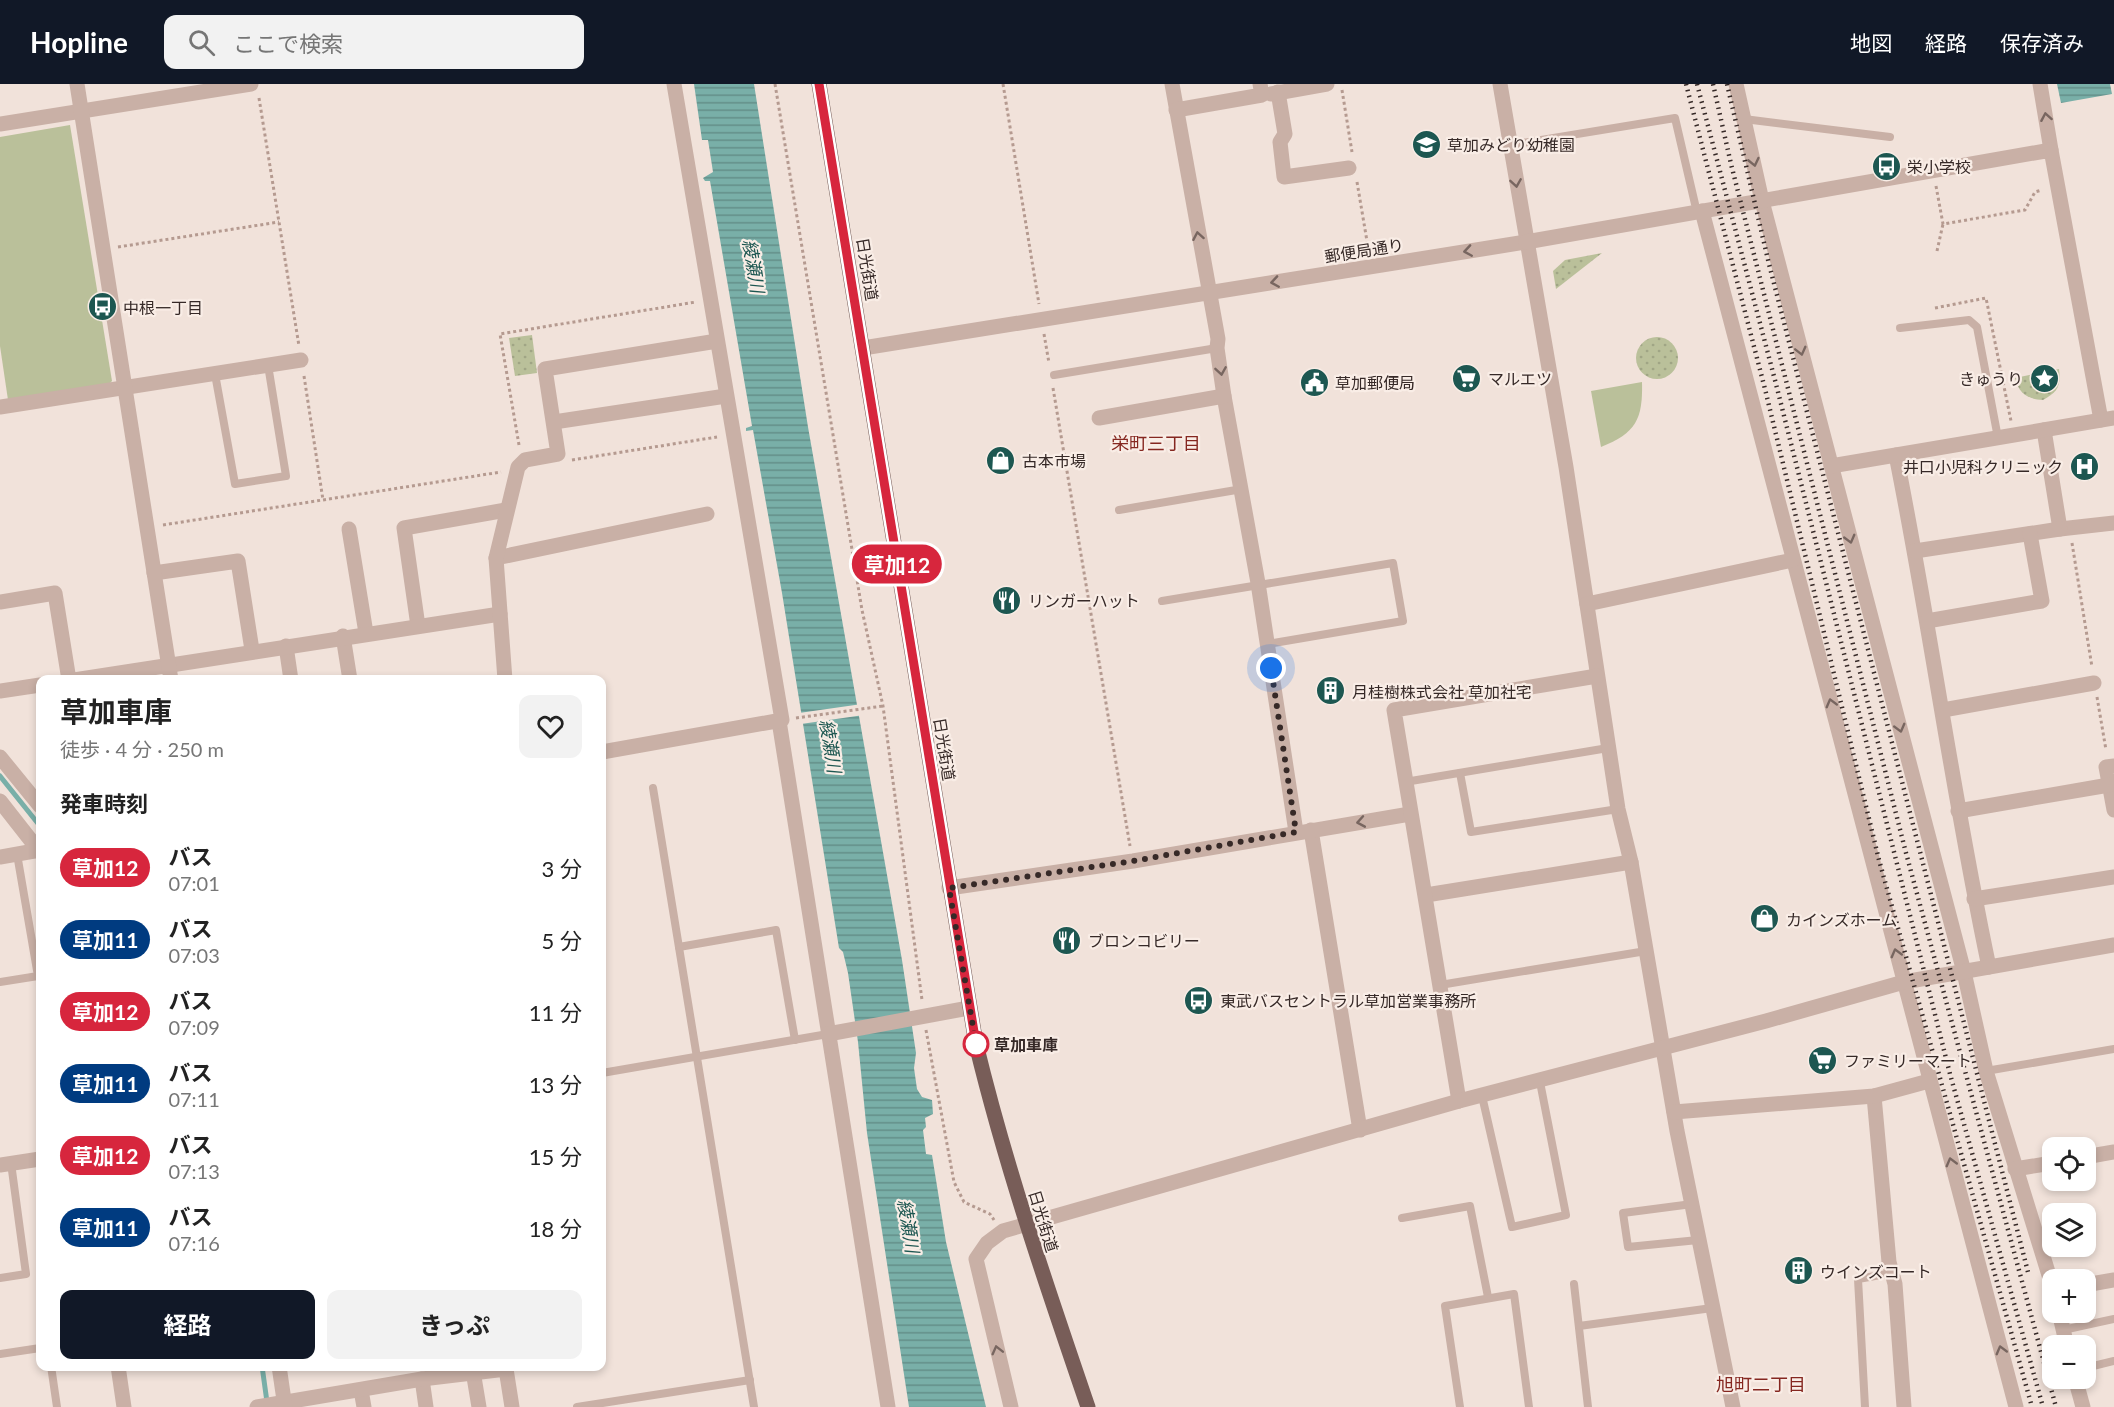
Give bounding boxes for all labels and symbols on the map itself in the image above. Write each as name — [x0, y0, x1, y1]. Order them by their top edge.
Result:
one-way arrow — [2040, 112, 2053, 122]
school or university icon: 草加みどり幼稚園 — [1410, 128, 1442, 160]
place label: 草加みどり幼稚園 — [1447, 135, 1575, 154]
bus stop icon: 栄小学校 — [1870, 150, 1902, 182]
one-way arrow — [1746, 156, 1759, 166]
place label: 栄小学校 — [1907, 157, 1971, 176]
one-way arrow — [1510, 178, 1522, 188]
one-way arrow — [1192, 231, 1205, 241]
street label: 郵便局通り — [1323, 234, 1405, 266]
street label: 日光街道 — [854, 236, 882, 302]
water label: 綾瀬川 — [739, 238, 769, 296]
one-way arrow — [1463, 245, 1472, 257]
one-way arrow — [1271, 276, 1280, 288]
bus stop icon: 中根一丁目 — [86, 291, 118, 323]
place label: 中根一丁目 — [123, 298, 203, 317]
one-way arrow — [1794, 345, 1807, 355]
supermarket icon: マルエツ — [1451, 362, 1483, 394]
place icon: きゅうり — [2028, 362, 2060, 394]
public building icon: 草加郵便局 — [1298, 366, 1330, 398]
one-way arrow — [1214, 367, 1226, 376]
place label: マルエツ — [1488, 369, 1552, 388]
place label: きゅうり — [1959, 369, 2023, 388]
place label: 草加郵便局 — [1335, 373, 1415, 392]
district label: 栄町三丁目 — [1111, 432, 1201, 454]
shop icon: 古本市場 — [985, 444, 1017, 476]
hospital icon: 井口小児科クリニック — [2068, 450, 2100, 482]
place label: 古本市場 — [1022, 451, 1086, 470]
place label: 井口小児科クリニック — [1903, 457, 2063, 476]
one-way arrow — [1843, 534, 1856, 544]
line badge: 草加12 — [855, 544, 939, 584]
restaurant icon: リンガーハット — [991, 584, 1023, 616]
place label: リンガーハット — [1028, 591, 1140, 610]
your location — [1256, 653, 1286, 683]
building icon: 月桂樹株式会社 草加社宅 — [1315, 675, 1347, 707]
place label: 月桂樹株式会社 草加社宅 — [1352, 682, 1532, 701]
one-way arrow — [1826, 699, 1838, 709]
street label: 日光街道 — [931, 716, 959, 782]
water label: 綾瀬川 — [816, 718, 846, 776]
one-way arrow — [1893, 722, 1905, 733]
one-way arrow — [1356, 815, 1366, 828]
shop icon: カインズホーム — [1749, 903, 1781, 935]
place label: カインズホーム — [1786, 910, 1897, 929]
restaurant icon: ブロンコビリー — [1051, 924, 1083, 956]
place label: ブロンコビリー — [1088, 931, 1200, 950]
one-way arrow — [1891, 948, 1903, 959]
bus stop icon: 東武バスセントラル草加営業事務所 — [1183, 984, 1215, 1016]
place label: 東武バスセントラル草加営業事務所 — [1220, 991, 1476, 1010]
marker: 草加車庫 — [963, 1031, 989, 1057]
place label: 草加車庫 — [994, 1035, 1058, 1054]
supermarket icon: ファミリーマート — [1807, 1044, 1839, 1076]
place label: ファミリーマート — [1844, 1051, 1972, 1070]
one-way arrow — [1945, 1157, 1958, 1167]
street label: 日光街道 — [1026, 1188, 1062, 1254]
water label: 綾瀬川 — [894, 1198, 924, 1256]
building icon: ウインズコート — [1783, 1255, 1815, 1287]
place label: ウインズコート — [1820, 1262, 1932, 1281]
one-way arrow — [992, 1345, 1005, 1355]
one-way arrow — [1996, 1346, 2008, 1356]
district label: 旭町二丁目 — [1716, 1373, 1806, 1395]

